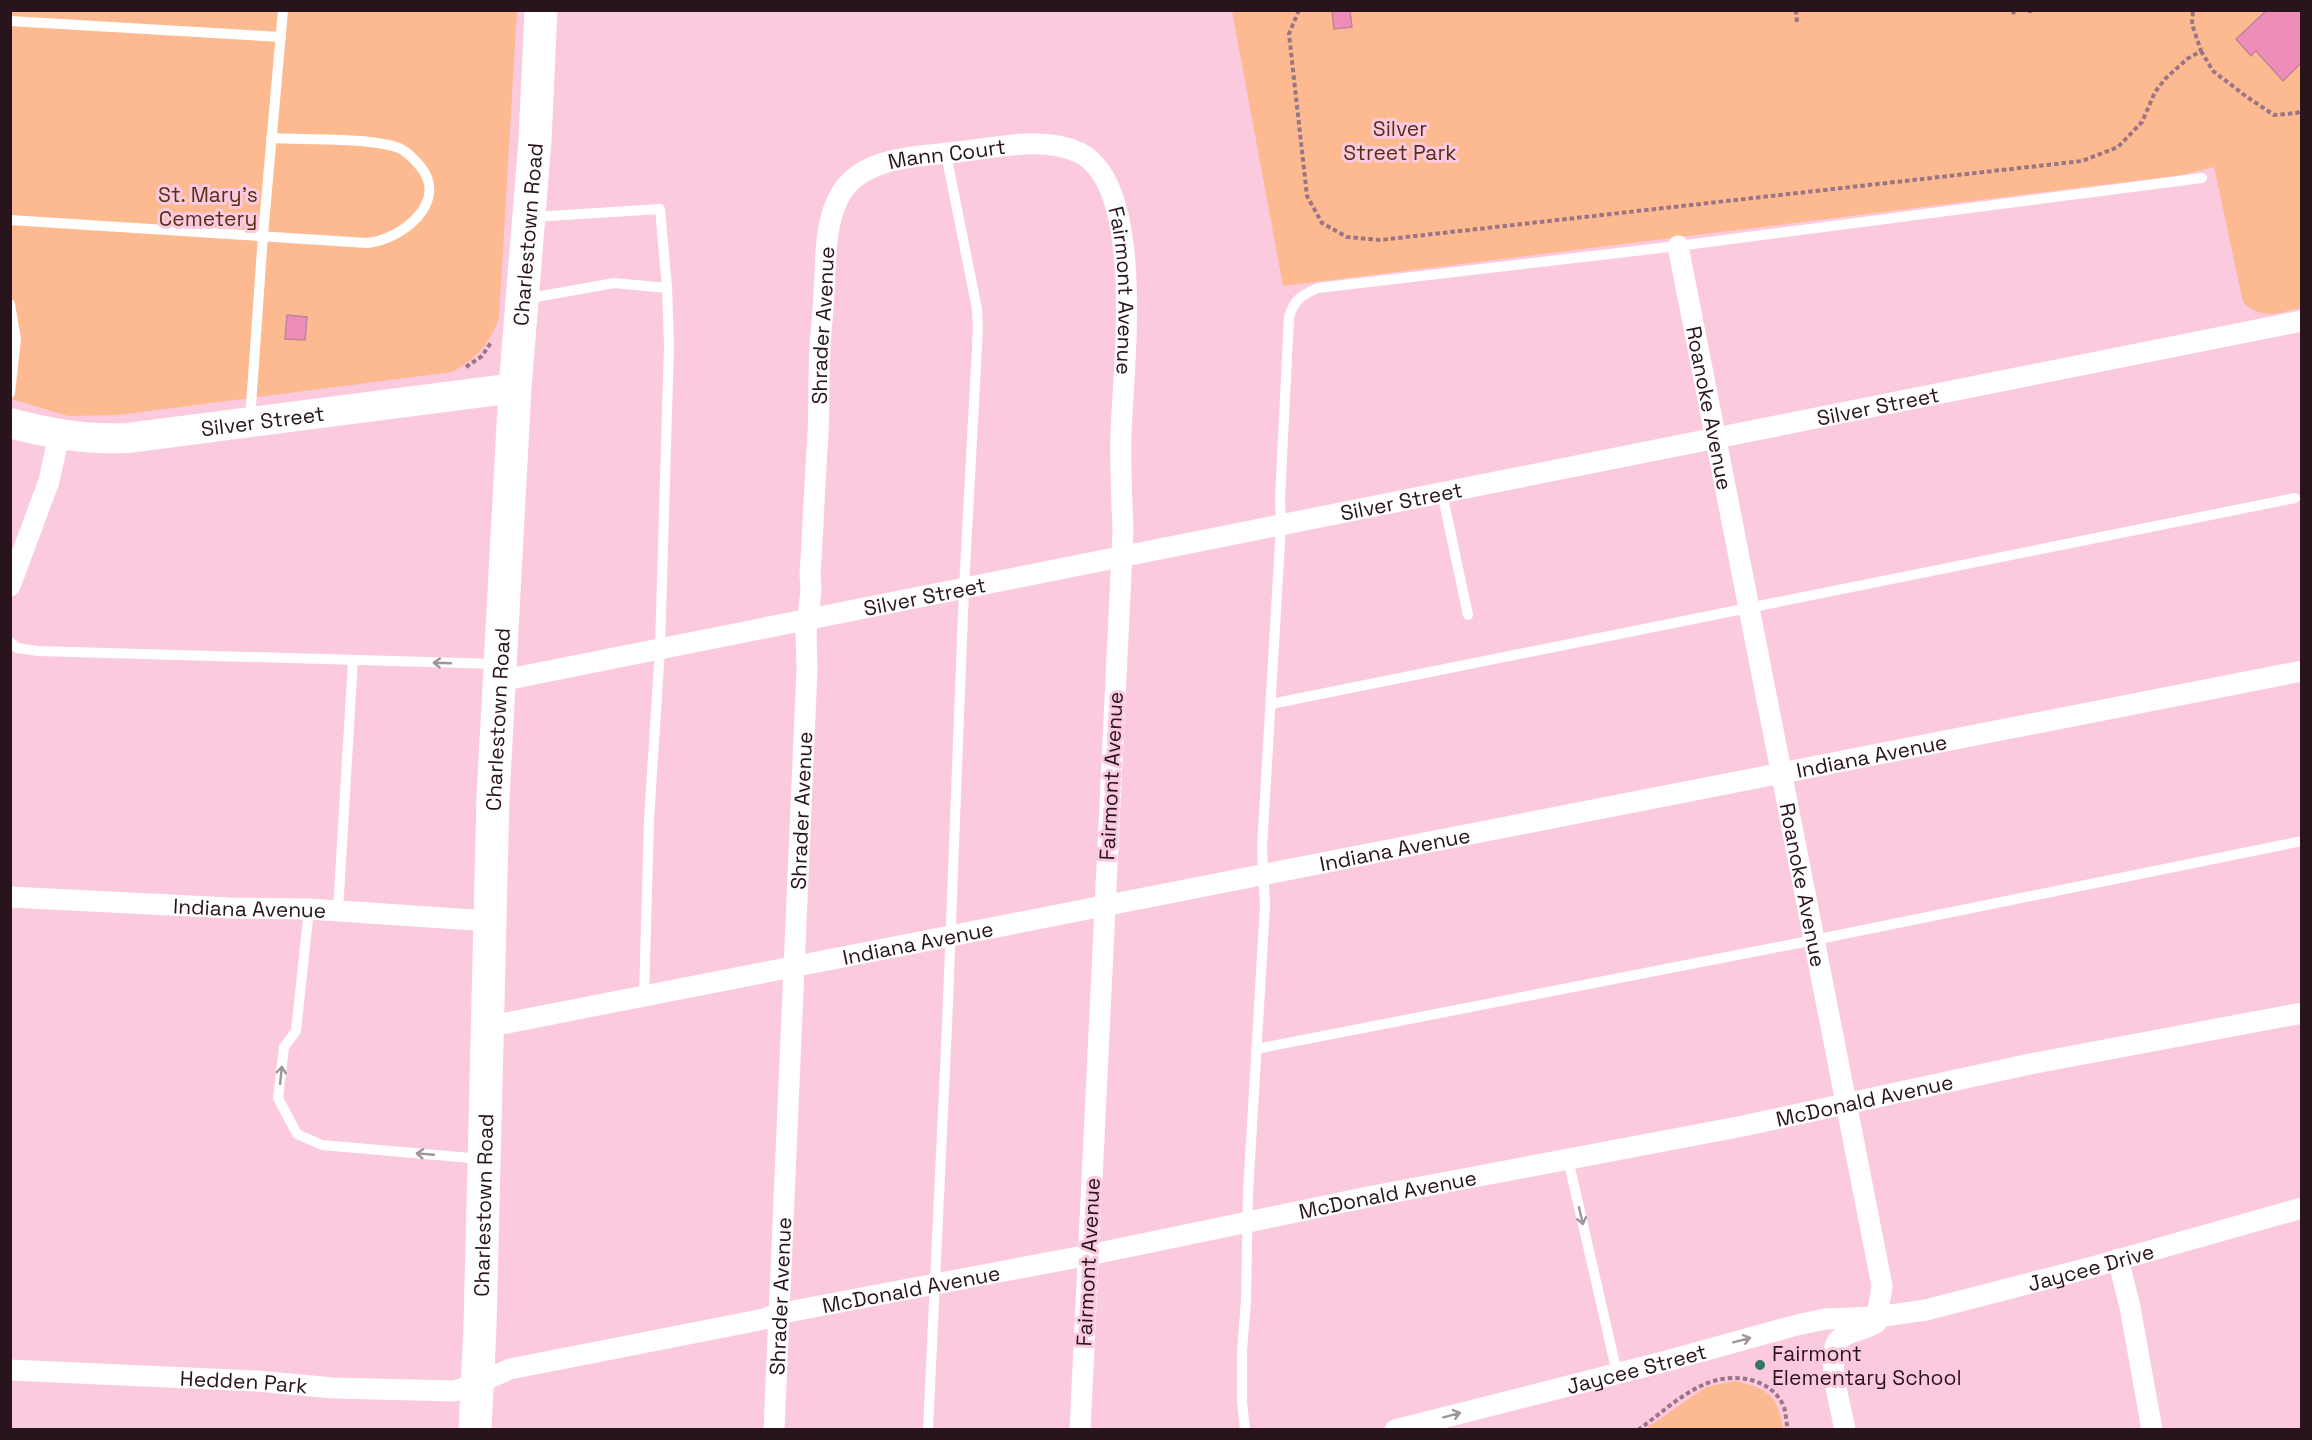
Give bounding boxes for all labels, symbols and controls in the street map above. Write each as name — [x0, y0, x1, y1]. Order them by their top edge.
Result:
park label: Silver Street Park — [1343, 115, 1457, 166]
street label: Mann Court — [885, 132, 1007, 175]
street label: Charlestown Road — [507, 142, 548, 327]
park label: St. Mary's Cemetery — [158, 181, 258, 232]
street label: Fairmont Avenue — [1103, 203, 1140, 376]
street label: Shrader Avenue — [805, 245, 840, 405]
street label: Roanoke Avenue — [1680, 324, 1739, 492]
street label: Silver Street — [1814, 380, 1941, 431]
street label: Silver Street — [199, 399, 326, 442]
street label: Silver Street — [1338, 475, 1465, 526]
street label: Silver Street — [861, 571, 988, 621]
street label: Charlestown Road — [479, 627, 516, 811]
one-way arrow — [432, 657, 452, 669]
street label: Fairmont Avenue — [1093, 691, 1129, 861]
street label: Indiana Avenue — [1794, 727, 1949, 783]
street label: Shrader Avenue — [784, 731, 818, 890]
street label: Roanoke Avenue — [1774, 800, 1833, 969]
street label: Indiana Avenue — [1317, 821, 1472, 877]
street label: Indiana Avenue — [173, 892, 327, 924]
street label: Indiana Avenue — [840, 914, 995, 970]
one-way arrow — [276, 1065, 287, 1085]
street label: McDonald Avenue — [1773, 1068, 1956, 1132]
street label: Charlestown Road — [467, 1113, 499, 1297]
one-way arrow — [415, 1148, 435, 1159]
street label: McDonald Avenue — [1296, 1163, 1479, 1225]
street label: Fairmont Avenue — [1070, 1177, 1106, 1347]
one-way arrow — [1576, 1206, 1588, 1225]
street label: Shrader Avenue — [763, 1216, 797, 1376]
street label: Jaycee Drive — [2025, 1237, 2157, 1297]
street label: McDonald Avenue — [820, 1259, 1002, 1319]
one-way arrow — [1733, 1334, 1752, 1345]
street label: Jaycee Street — [1563, 1337, 1709, 1400]
place label: Fairmont Elementary School — [1772, 1340, 1962, 1391]
marker: Fairmont Elementary School — [1753, 1358, 1767, 1372]
street label: Hedden Park — [179, 1364, 309, 1399]
one-way arrow — [1442, 1408, 1461, 1420]

